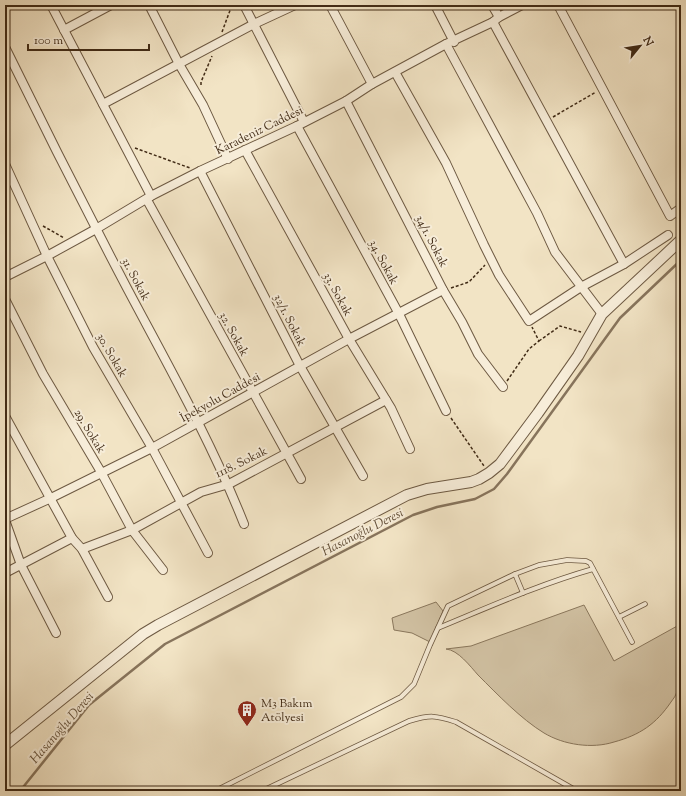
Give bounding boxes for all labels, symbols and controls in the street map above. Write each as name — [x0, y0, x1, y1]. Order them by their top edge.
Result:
scale bar — [28, 26, 149, 52]
north arrow — [620, 26, 660, 66]
text: 100 m — [34, 32, 63, 50]
text: N — [638, 33, 657, 49]
street label: Karadeniz Caddesi — [212, 102, 307, 160]
street label: 34/1. Sokak — [410, 212, 452, 271]
street label: 34. Sokak — [364, 237, 403, 289]
street label: 31. Sokak — [116, 255, 154, 305]
street label: 33. Sokak — [318, 269, 357, 320]
street label: 32/1. Sokak — [268, 291, 310, 350]
street label: 32. Sokak — [214, 309, 253, 360]
street label: 30. Sokak — [91, 330, 131, 381]
street label: İpekyolu Caddesi — [177, 368, 264, 427]
street label: 29. Sokak — [69, 406, 110, 458]
street label: 1118. Sokak — [212, 442, 271, 483]
water label: Hasanoğlu Deresi — [319, 504, 407, 561]
water label: Hasanoğlu Deresi — [26, 689, 99, 768]
place label: M3 Bakım Atölyesi — [261, 695, 312, 727]
building icon: M3 Bakım Atölyesi — [236, 699, 258, 727]

